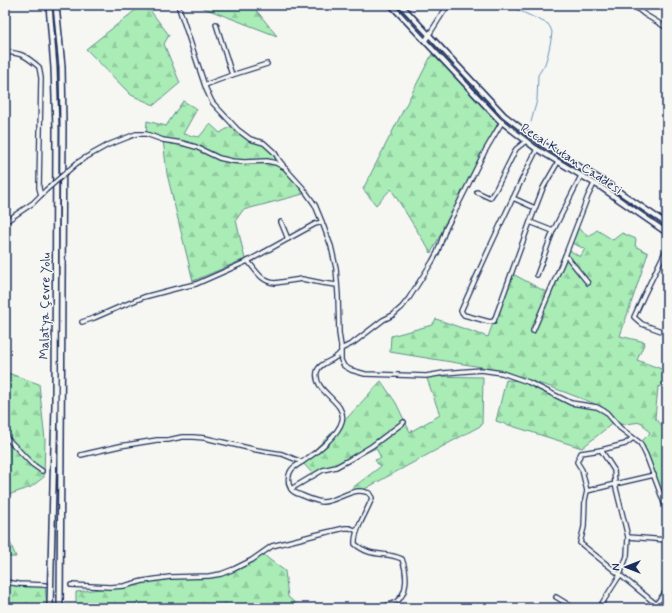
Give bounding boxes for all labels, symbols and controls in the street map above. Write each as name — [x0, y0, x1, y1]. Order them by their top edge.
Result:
street label: Recai Kutan Caddesi — [517, 120, 625, 199]
street label: Malatya Çevre Yolu — [36, 252, 55, 360]
north arrow — [606, 547, 646, 587]
text: N — [610, 563, 624, 571]

